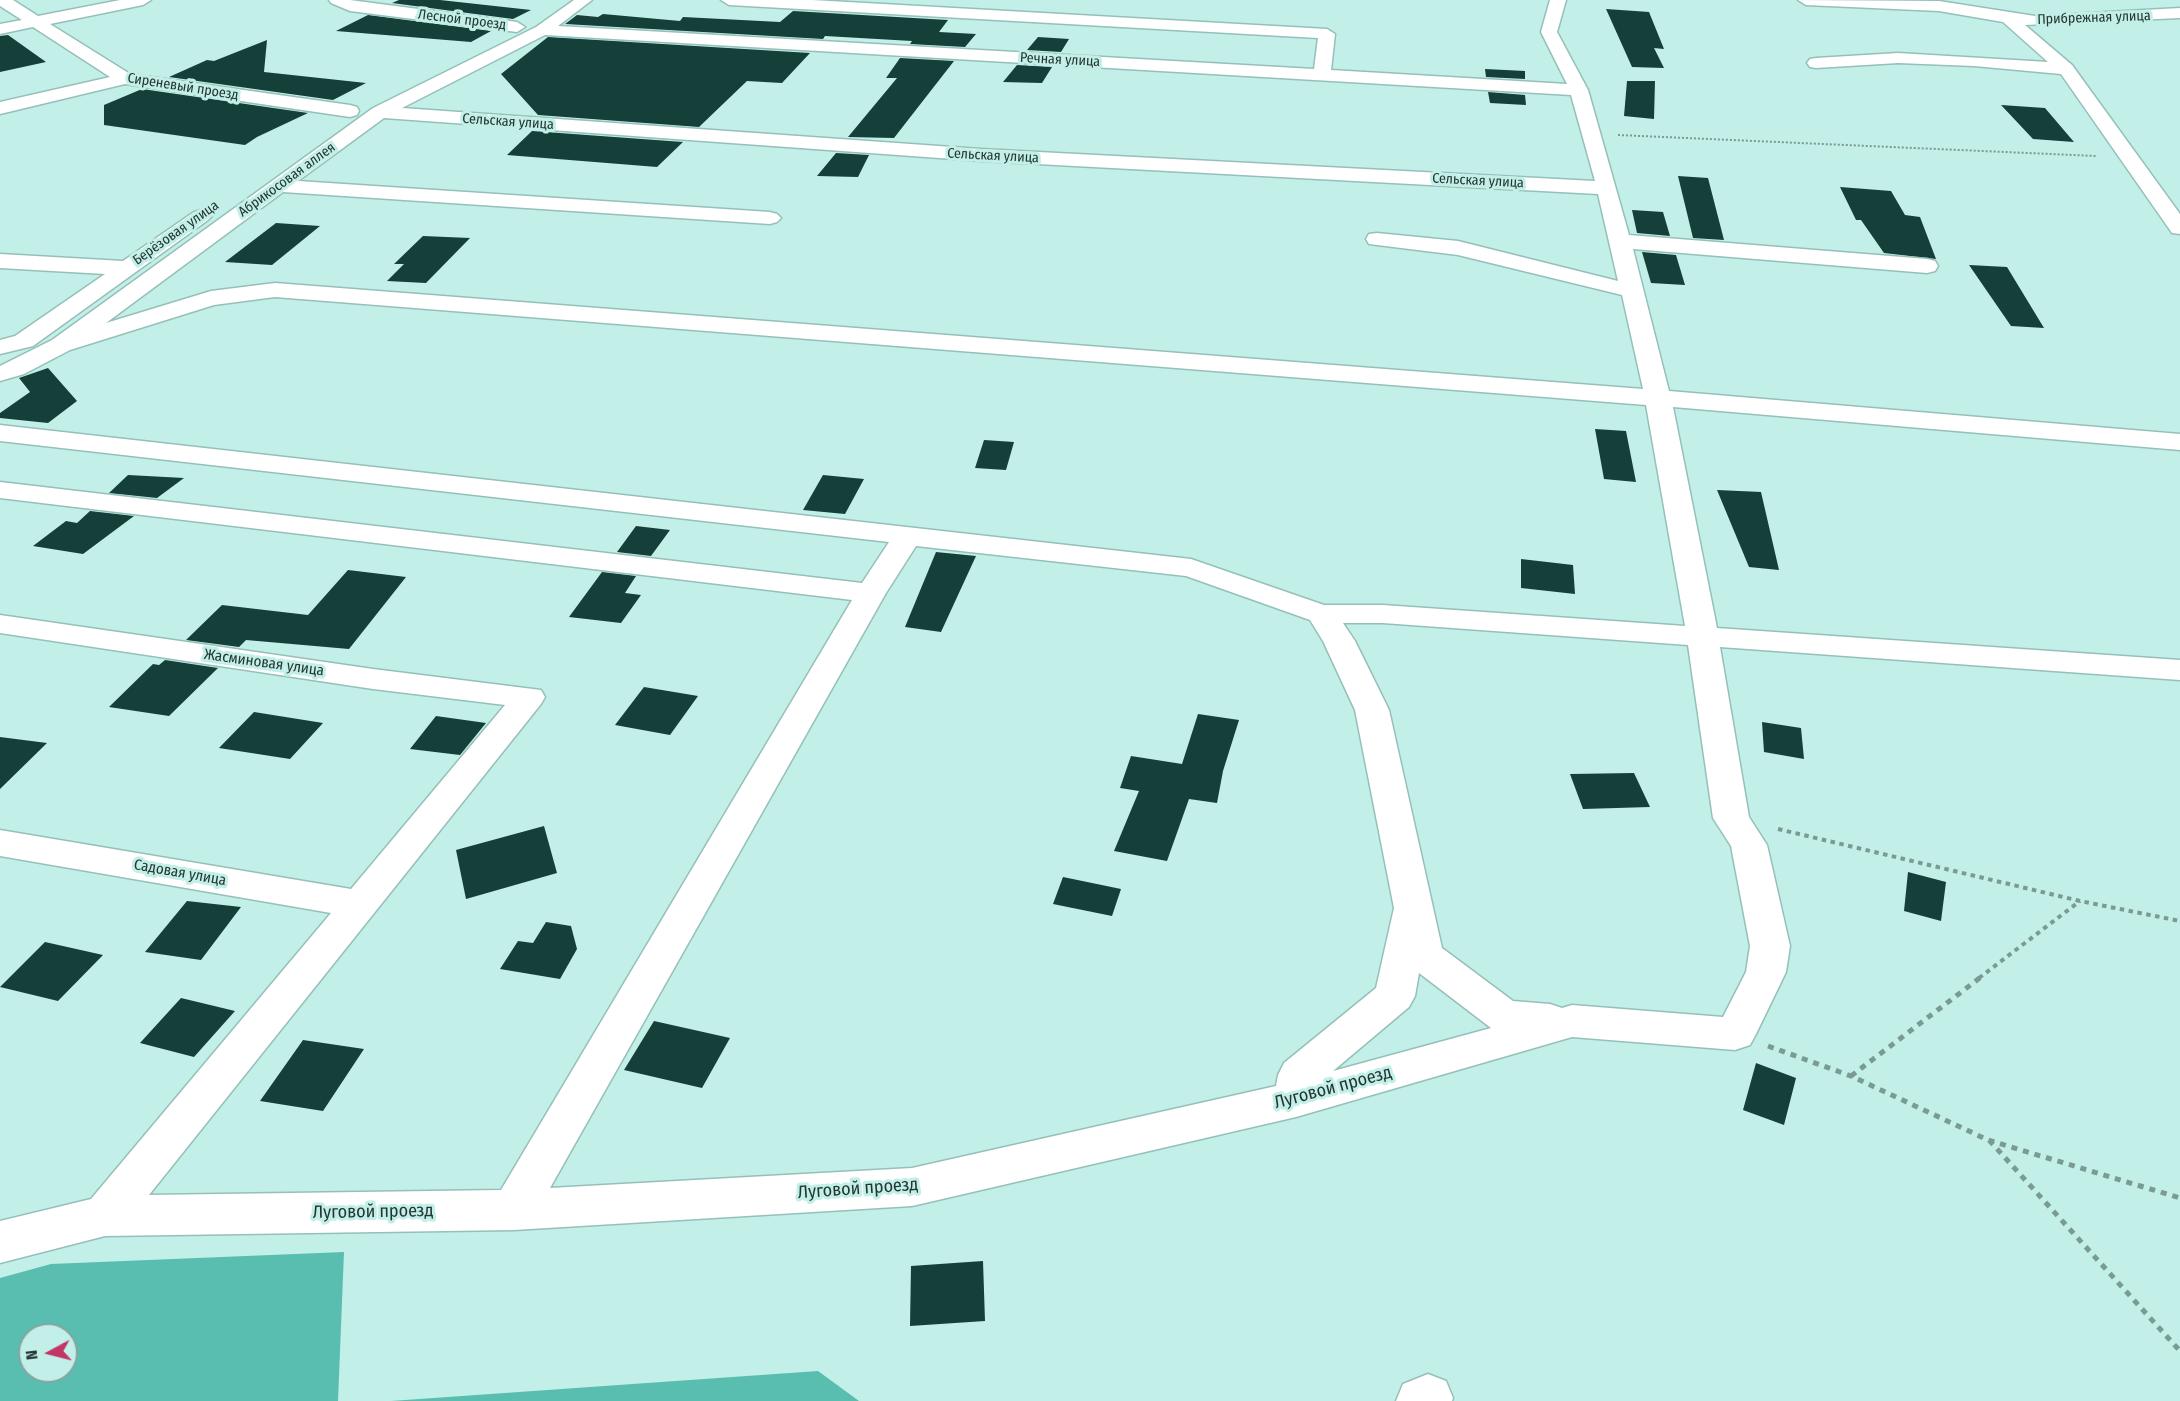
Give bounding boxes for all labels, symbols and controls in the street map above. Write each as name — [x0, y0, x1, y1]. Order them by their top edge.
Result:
street label: Лесной проезд — [417, 6, 507, 34]
street label: Прибрежная улица — [2037, 8, 2151, 28]
street label: Речная улица — [1019, 50, 1101, 70]
street label: Сиреневый проезд — [126, 70, 240, 104]
street label: Сельская улица — [462, 110, 554, 134]
street label: Абрикосовая аллея — [235, 139, 339, 221]
street label: Сельская улица — [947, 145, 1039, 167]
street label: Сельская улица — [1432, 170, 1524, 192]
street label: Берёзовая улица — [130, 197, 222, 269]
street label: Жасминовая улица — [203, 646, 325, 680]
street label: Садовая улица — [132, 856, 228, 890]
street label: Луговой проезд — [1272, 1062, 1394, 1114]
street label: Луговой проезд — [797, 1174, 919, 1204]
street label: Луговой проезд — [312, 1200, 434, 1224]
north arrow — [18, 1323, 78, 1383]
text: N — [22, 1349, 42, 1361]

